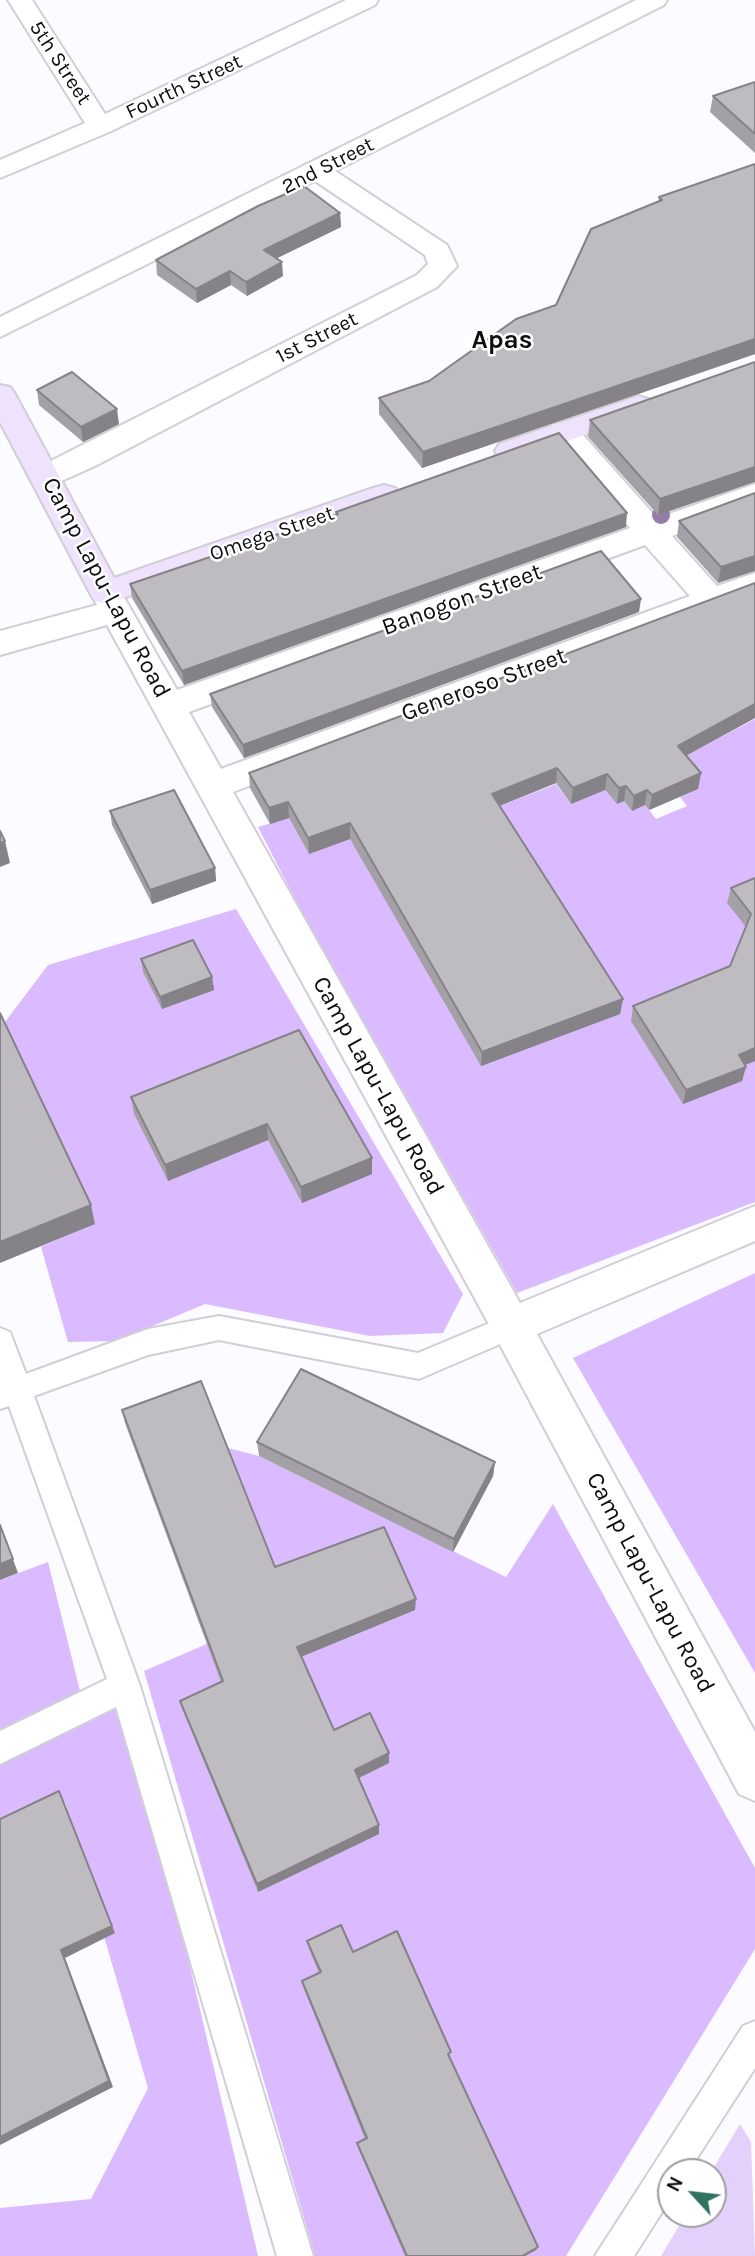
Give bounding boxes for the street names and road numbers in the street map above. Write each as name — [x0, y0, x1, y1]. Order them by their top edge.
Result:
street label: 5th Street — [24, 16, 96, 110]
street label: Fourth Street — [122, 49, 246, 125]
street label: 2nd Street — [278, 132, 378, 200]
street label: 1st Street — [272, 307, 362, 369]
street label: Camp Lapu-Lapu Road — [36, 473, 176, 703]
street label: Omega Street — [206, 501, 338, 567]
street label: Banogon Street — [378, 558, 546, 642]
street label: Generoso Street — [397, 642, 571, 728]
street label: Camp Lapu-Lapu Road — [306, 972, 450, 1200]
street label: Camp Lapu-Lapu Road — [580, 1468, 720, 1698]

